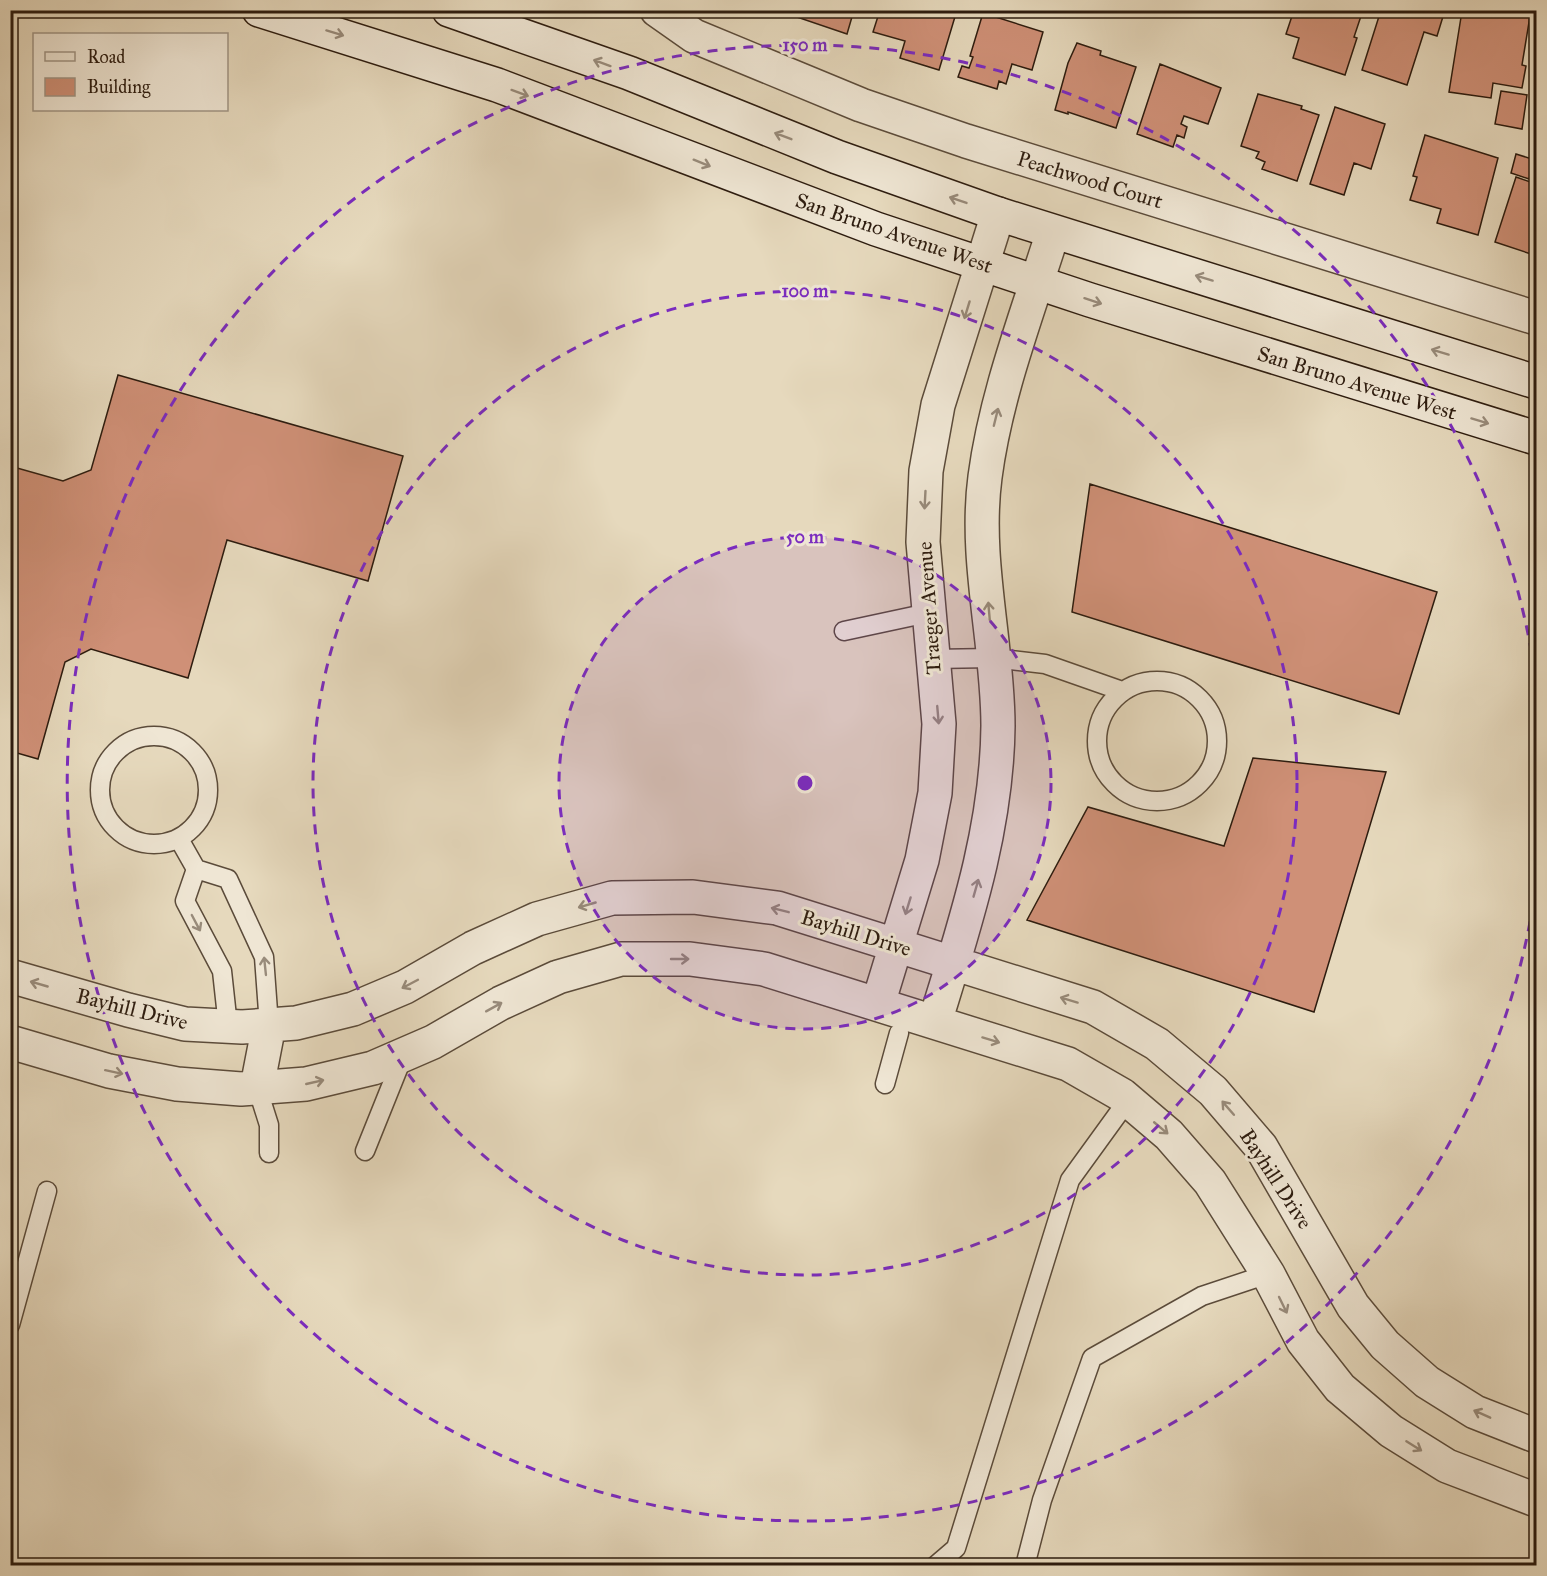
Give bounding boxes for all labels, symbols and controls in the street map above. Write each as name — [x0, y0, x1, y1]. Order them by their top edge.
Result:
one-way arrow — [325, 28, 344, 39]
legend — [33, 33, 228, 111]
text: 150 m — [783, 34, 828, 56]
text: Road — [87, 46, 125, 68]
one-way arrow — [593, 57, 612, 68]
text: Building — [87, 76, 151, 99]
one-way arrow — [510, 89, 529, 100]
one-way arrow — [774, 130, 792, 141]
street label: Peachwood Court — [1014, 145, 1167, 215]
one-way arrow — [693, 158, 711, 169]
street label: San Bruno Avenue West — [792, 187, 997, 279]
one-way arrow — [949, 194, 968, 205]
one-way arrow — [1195, 272, 1214, 283]
text: 100 m — [782, 280, 829, 302]
one-way arrow — [1083, 296, 1102, 307]
one-way arrow — [961, 300, 972, 319]
street label: San Bruno Avenue West — [1254, 340, 1460, 426]
one-way arrow — [1431, 346, 1450, 357]
one-way arrow — [991, 408, 1003, 427]
one-way arrow — [1470, 416, 1489, 427]
one-way arrow — [919, 489, 930, 509]
text: 50 m — [786, 526, 825, 548]
street label: Traeger Avenue — [911, 540, 947, 675]
one-way arrow — [983, 601, 994, 621]
one-way arrow — [933, 704, 944, 724]
centre of rings — [795, 773, 815, 793]
one-way arrow — [971, 878, 982, 897]
one-way arrow — [902, 896, 913, 915]
one-way arrow — [578, 900, 597, 911]
one-way arrow — [771, 904, 790, 915]
street label: Bayhill Drive — [798, 904, 915, 962]
one-way arrow — [191, 913, 202, 931]
one-way arrow — [669, 953, 689, 965]
one-way arrow — [259, 957, 270, 977]
one-way arrow — [30, 978, 49, 989]
one-way arrow — [402, 978, 419, 990]
street label: Bayhill Drive — [74, 983, 191, 1035]
one-way arrow — [1060, 994, 1079, 1005]
one-way arrow — [485, 1001, 502, 1013]
one-way arrow — [981, 1035, 1000, 1046]
one-way arrow — [104, 1067, 123, 1078]
one-way arrow — [306, 1075, 325, 1087]
one-way arrow — [1221, 1101, 1235, 1116]
one-way arrow — [1153, 1121, 1168, 1135]
street label: Bayhill Drive — [1234, 1124, 1318, 1234]
one-way arrow — [1277, 1296, 1289, 1314]
one-way arrow — [1474, 1408, 1492, 1420]
one-way arrow — [1405, 1440, 1422, 1452]

